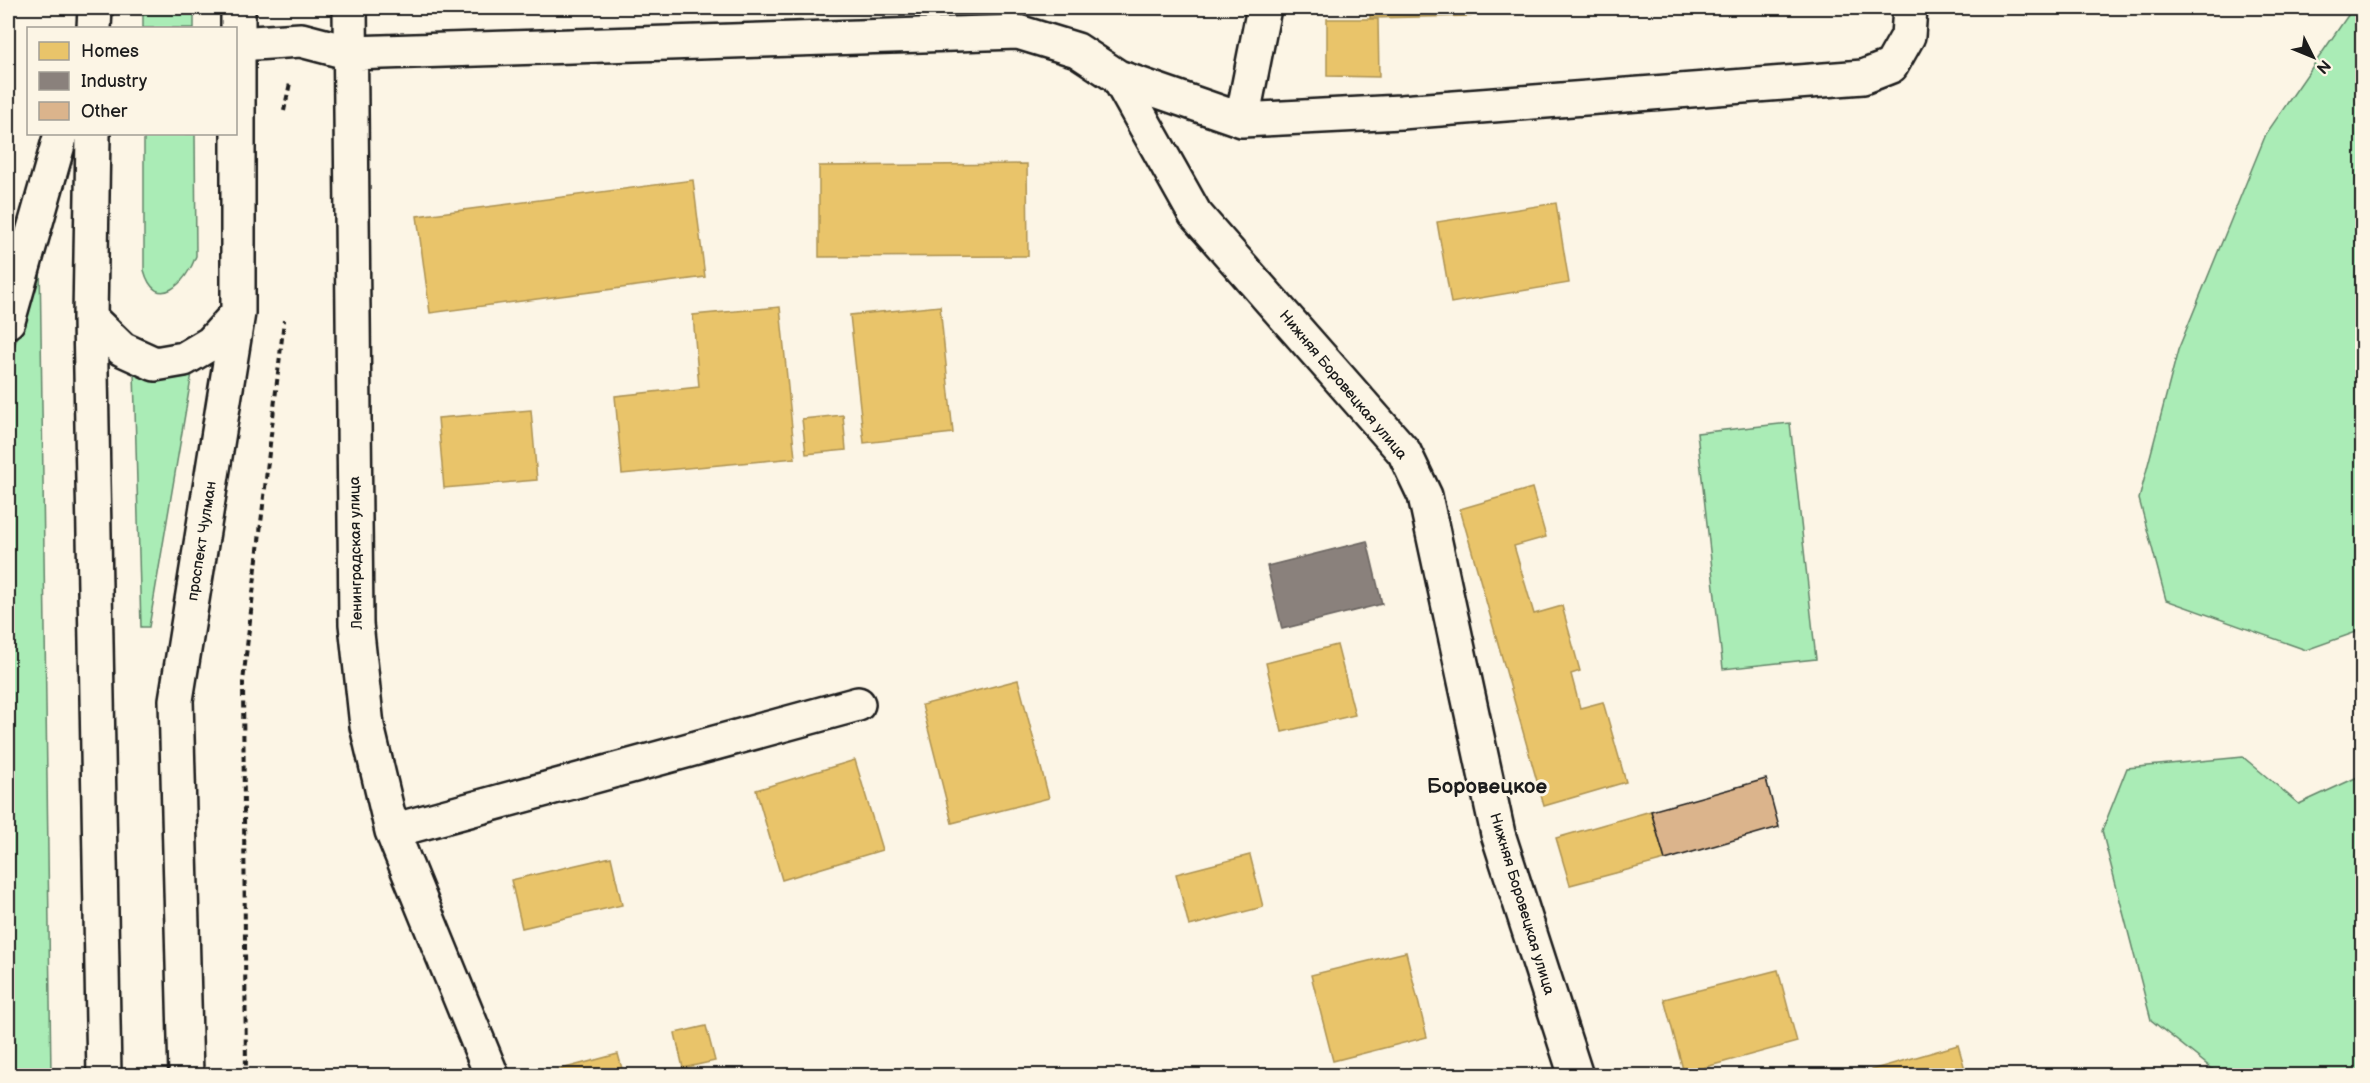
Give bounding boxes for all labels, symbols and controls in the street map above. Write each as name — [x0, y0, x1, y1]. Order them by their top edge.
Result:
legend — [27, 27, 237, 135]
north arrow — [2283, 27, 2343, 87]
text: Homes — [81, 41, 139, 62]
text: N — [2312, 55, 2334, 77]
text: Industry — [81, 71, 148, 92]
text: Other — [81, 101, 128, 122]
street label: Нижняя Боровецкая улица — [1275, 306, 1411, 464]
street label: Ленинградская улица — [345, 476, 367, 631]
street label: проспект Чулман — [183, 480, 221, 602]
district label: Боровецкое — [1427, 774, 1548, 799]
street label: Нижняя Боровецкая улица — [1485, 811, 1559, 997]

